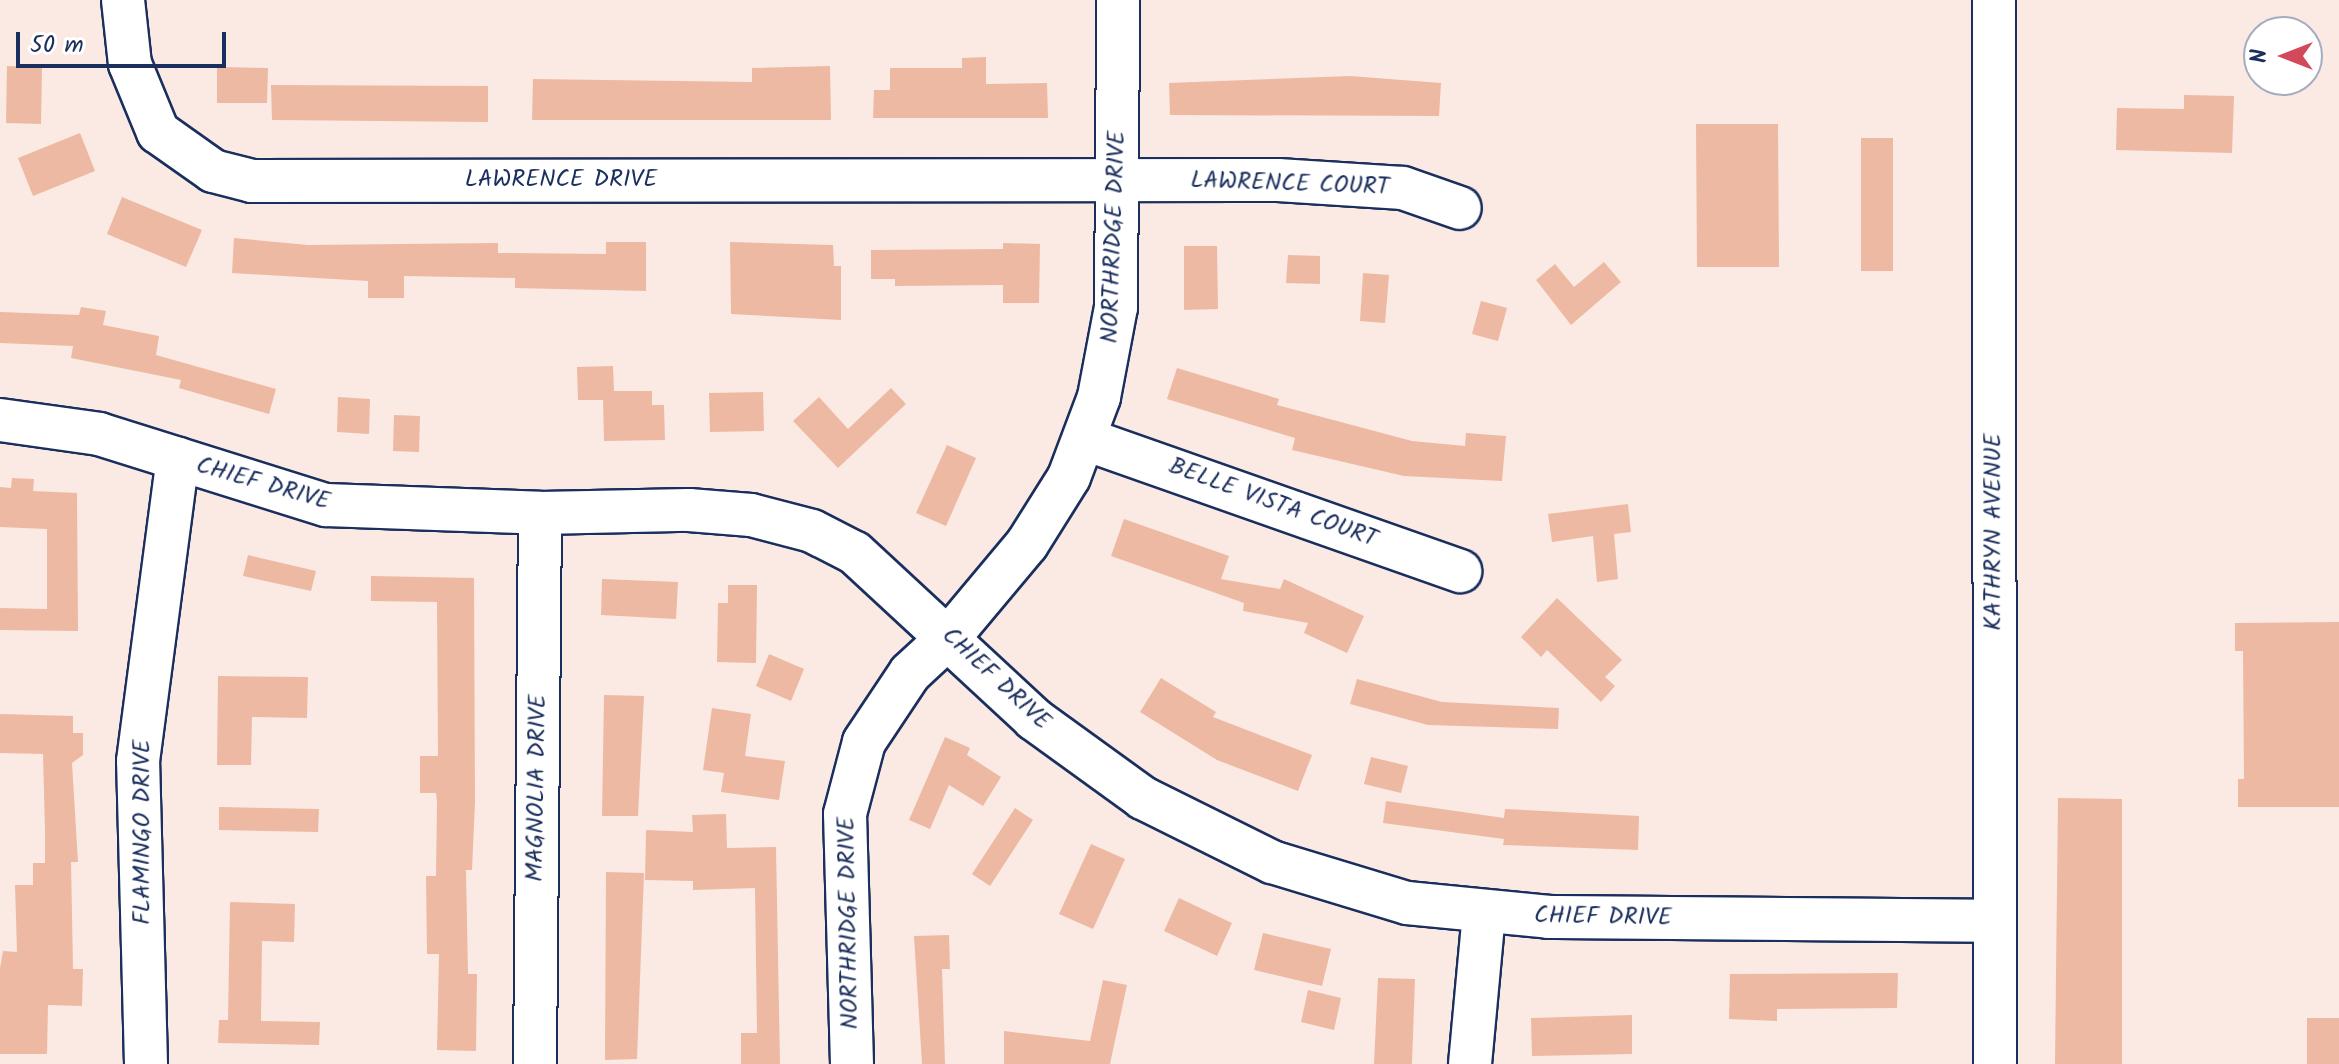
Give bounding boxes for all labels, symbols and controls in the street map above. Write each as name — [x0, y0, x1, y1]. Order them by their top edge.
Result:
scale bar — [20, 16, 230, 66]
north arrow — [2243, 16, 2323, 96]
text: 50 m — [30, 26, 84, 65]
text: N — [2243, 49, 2278, 63]
street label: NORTHRIDGE DRIVE — [1096, 130, 1132, 344]
street label: LAWRENCE DRIVE — [465, 166, 657, 194]
street label: LAWRENCE COURT — [1190, 166, 1390, 202]
street label: KATHRYN AVENUE — [1980, 433, 2008, 631]
street label: CHIEF DRIVE — [193, 451, 333, 517]
street label: BELLE VISTA COURT — [1165, 452, 1381, 554]
street label: CHIEF DRIVE — [936, 621, 1056, 737]
street label: MAGNOLIA DRIVE — [521, 694, 553, 882]
street label: FLAMINGO DRIVE — [129, 739, 157, 925]
street label: NORTHRIDGE DRIVE — [833, 816, 865, 1030]
street label: CHIEF DRIVE — [1534, 901, 1672, 933]

